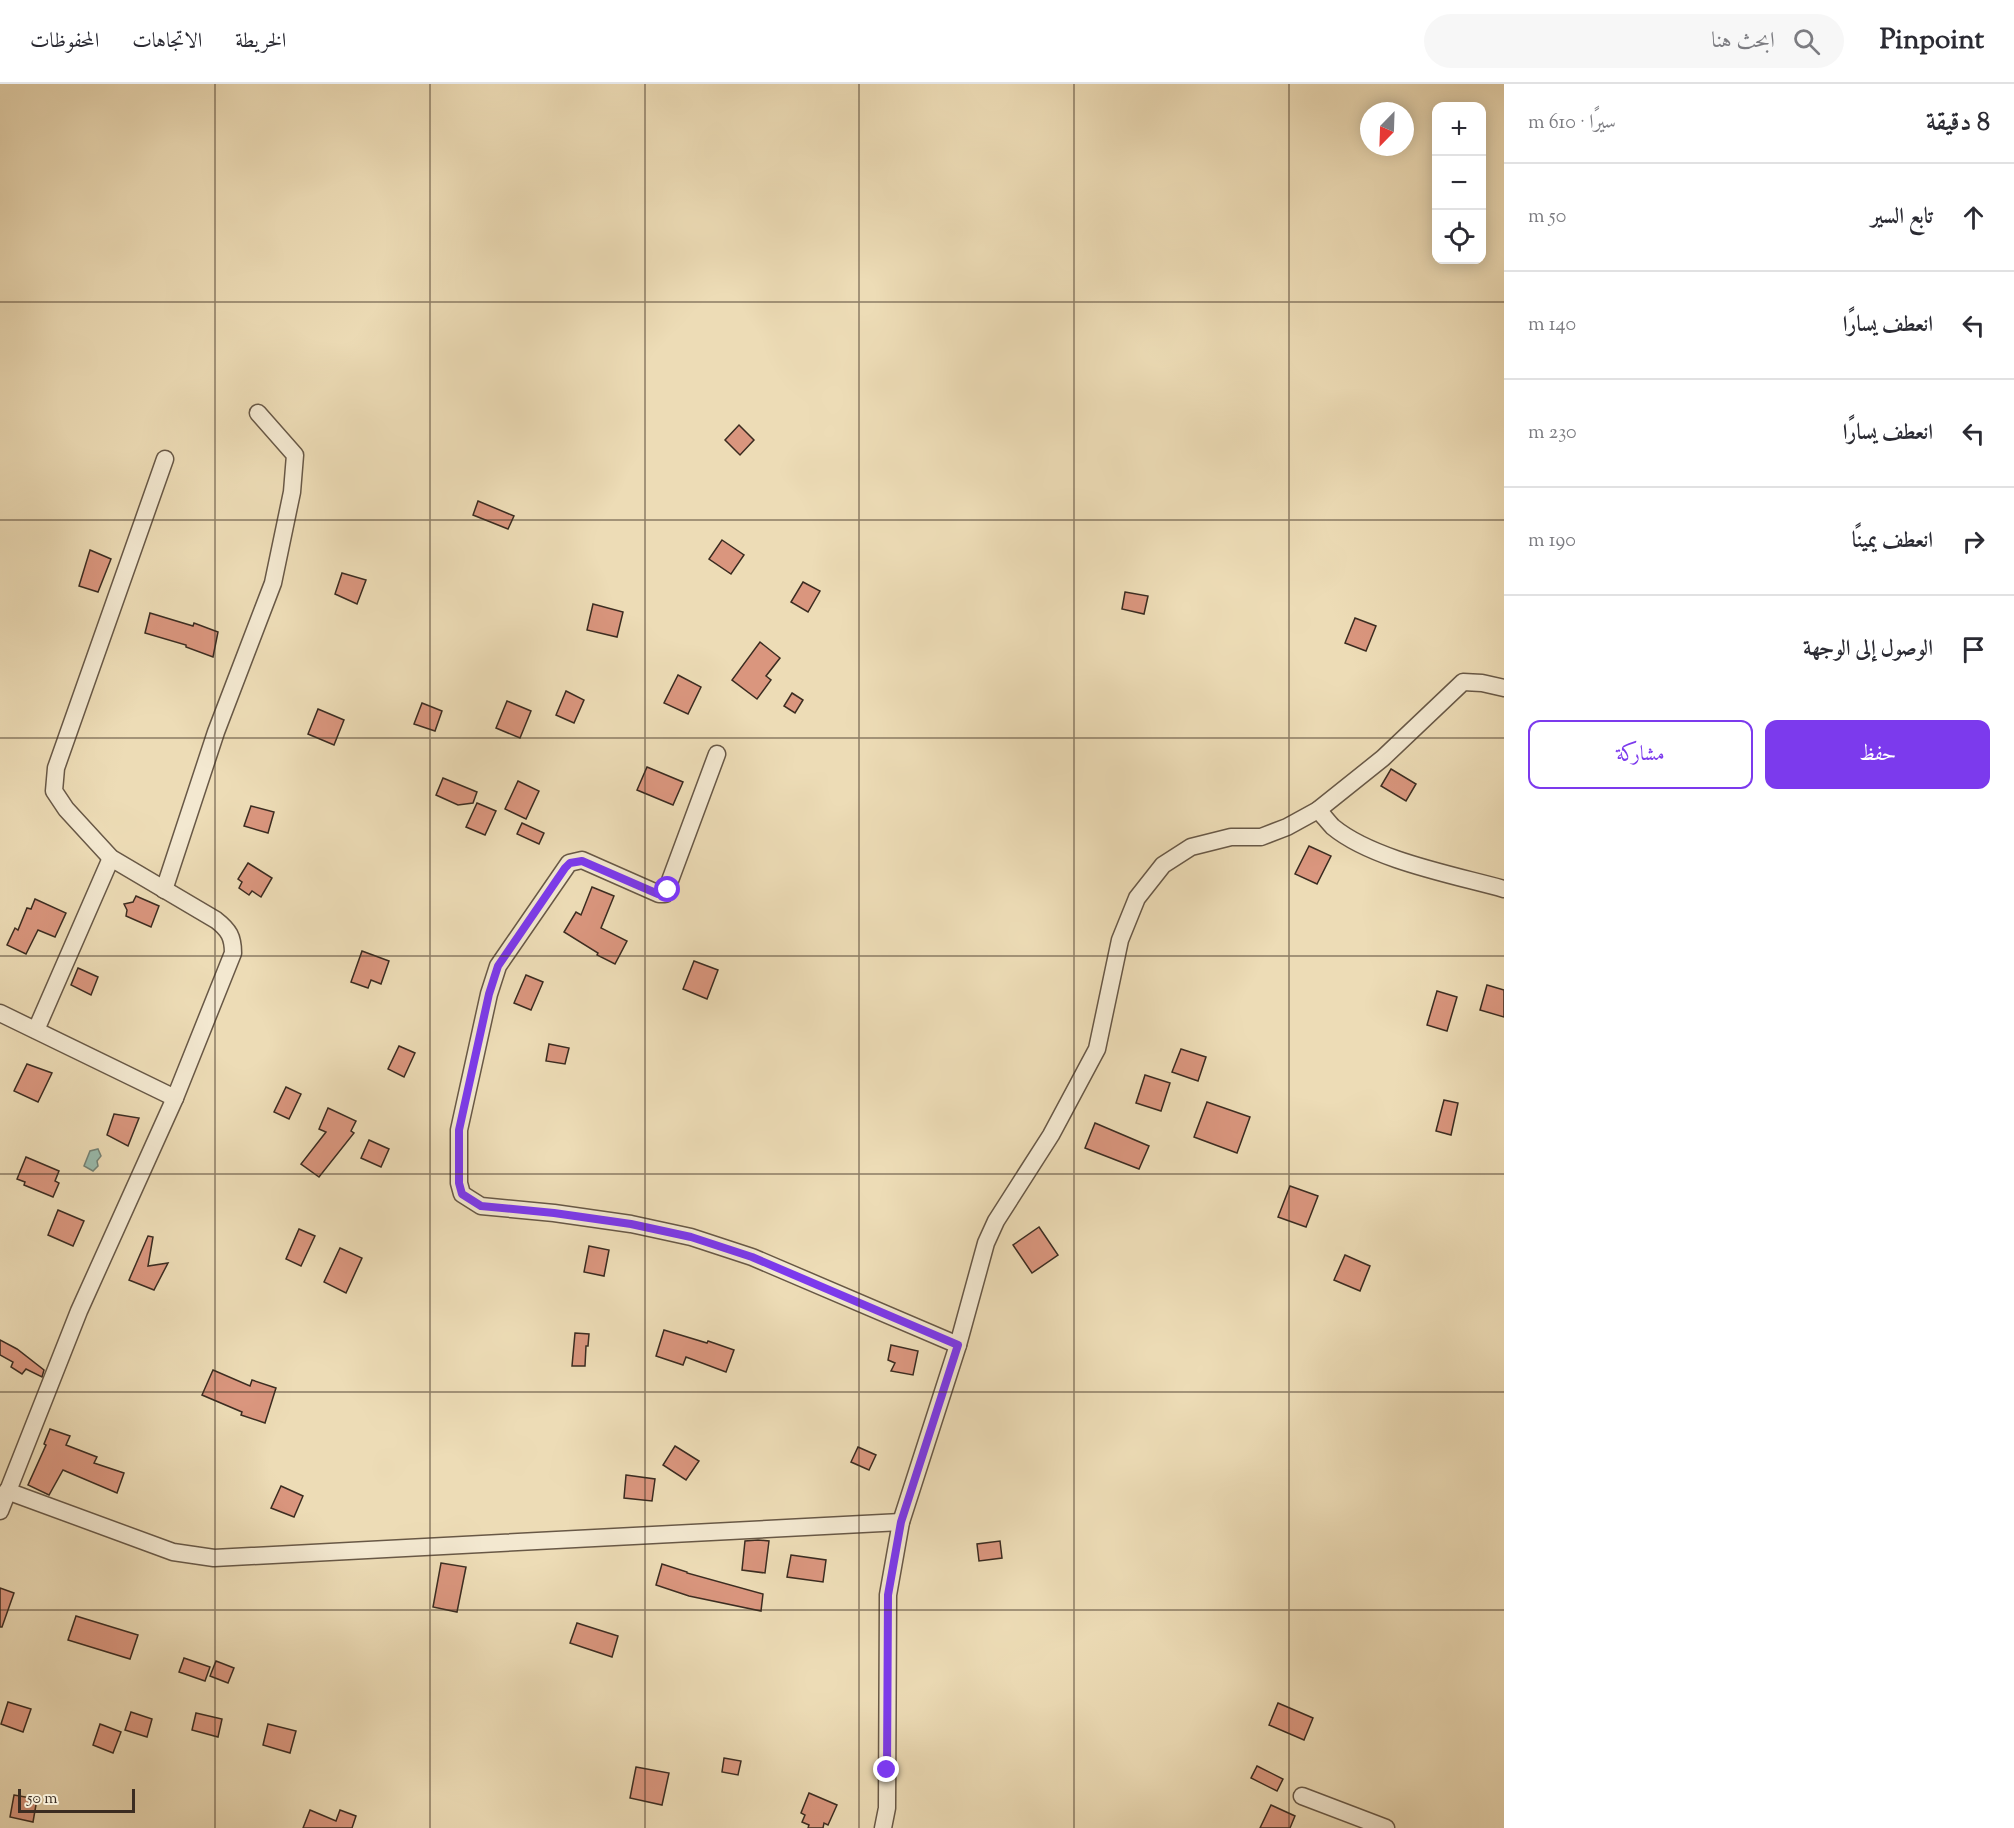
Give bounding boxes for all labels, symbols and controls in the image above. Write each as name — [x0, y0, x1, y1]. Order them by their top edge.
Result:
search box — [1424, 14, 1844, 68]
text: Pinpoint — [1880, 21, 1984, 61]
icon: search — [1790, 25, 1823, 58]
text: ابحث هنا — [1711, 26, 1775, 58]
text: المحفوظات — [30, 27, 99, 57]
text: الاتجاهات — [132, 27, 202, 57]
text: الخريطة — [235, 27, 286, 57]
north arrow — [1360, 102, 1414, 156]
map controls — [1432, 102, 1486, 264]
button: + — [1432, 102, 1486, 156]
text: 8 دقيقة — [1926, 105, 1990, 142]
text: سيرًا · 610 m — [1528, 109, 1616, 138]
button: − — [1432, 156, 1486, 210]
icon: ahead — [1957, 201, 1990, 234]
text: تابع السير — [1871, 202, 1933, 234]
text: 50 m — [1528, 203, 1566, 232]
button: locate — [1432, 210, 1486, 264]
icon: left — [1957, 309, 1990, 342]
text: انعطف يسارًا — [1843, 310, 1933, 342]
text: 140 m — [1528, 311, 1576, 340]
icon: left — [1957, 417, 1990, 450]
text: انعطف يسارًا — [1843, 418, 1933, 450]
text: 230 m — [1528, 419, 1577, 448]
icon: right — [1957, 525, 1990, 558]
text: انعطف يمينًا — [1852, 526, 1933, 558]
text: 190 m — [1528, 527, 1576, 556]
icon: arrive — [1957, 633, 1990, 666]
text: الوصول إلى الوجهة — [1803, 634, 1933, 666]
button: مشاركة — [1528, 720, 1753, 789]
button: حفظ — [1765, 720, 1990, 789]
route start — [654, 876, 680, 902]
route end — [873, 1756, 899, 1782]
scale bar — [18, 1786, 135, 1814]
text: 50 m — [27, 1788, 58, 1811]

